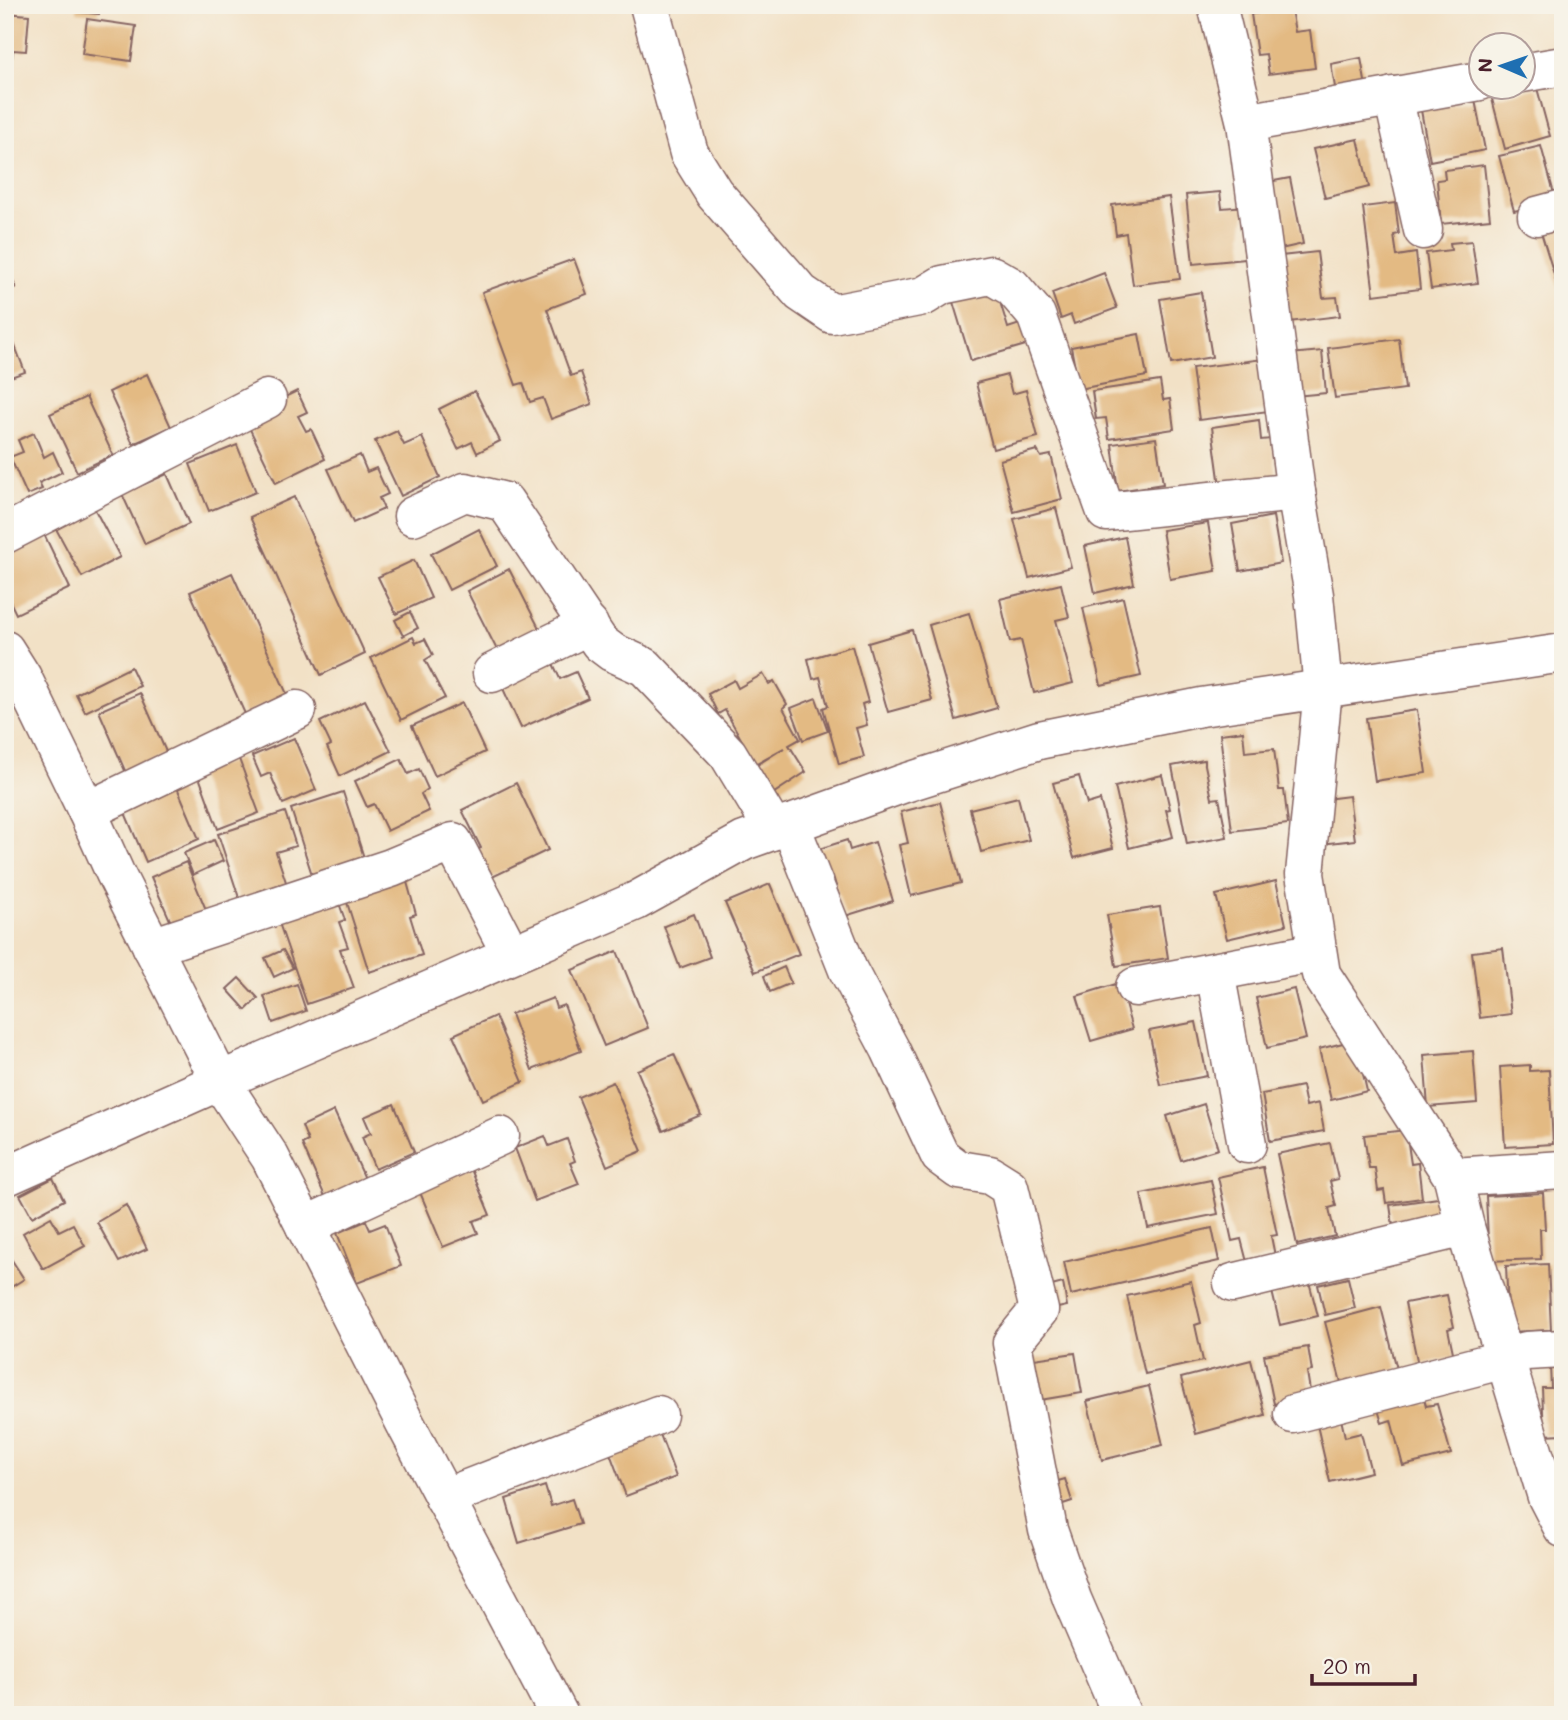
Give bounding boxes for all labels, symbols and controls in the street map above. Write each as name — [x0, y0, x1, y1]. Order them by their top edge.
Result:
north arrow — [1466, 32, 1536, 102]
text: N — [1472, 58, 1497, 73]
scale bar — [1312, 1643, 1416, 1687]
text: 20 m — [1323, 1652, 1371, 1679]

